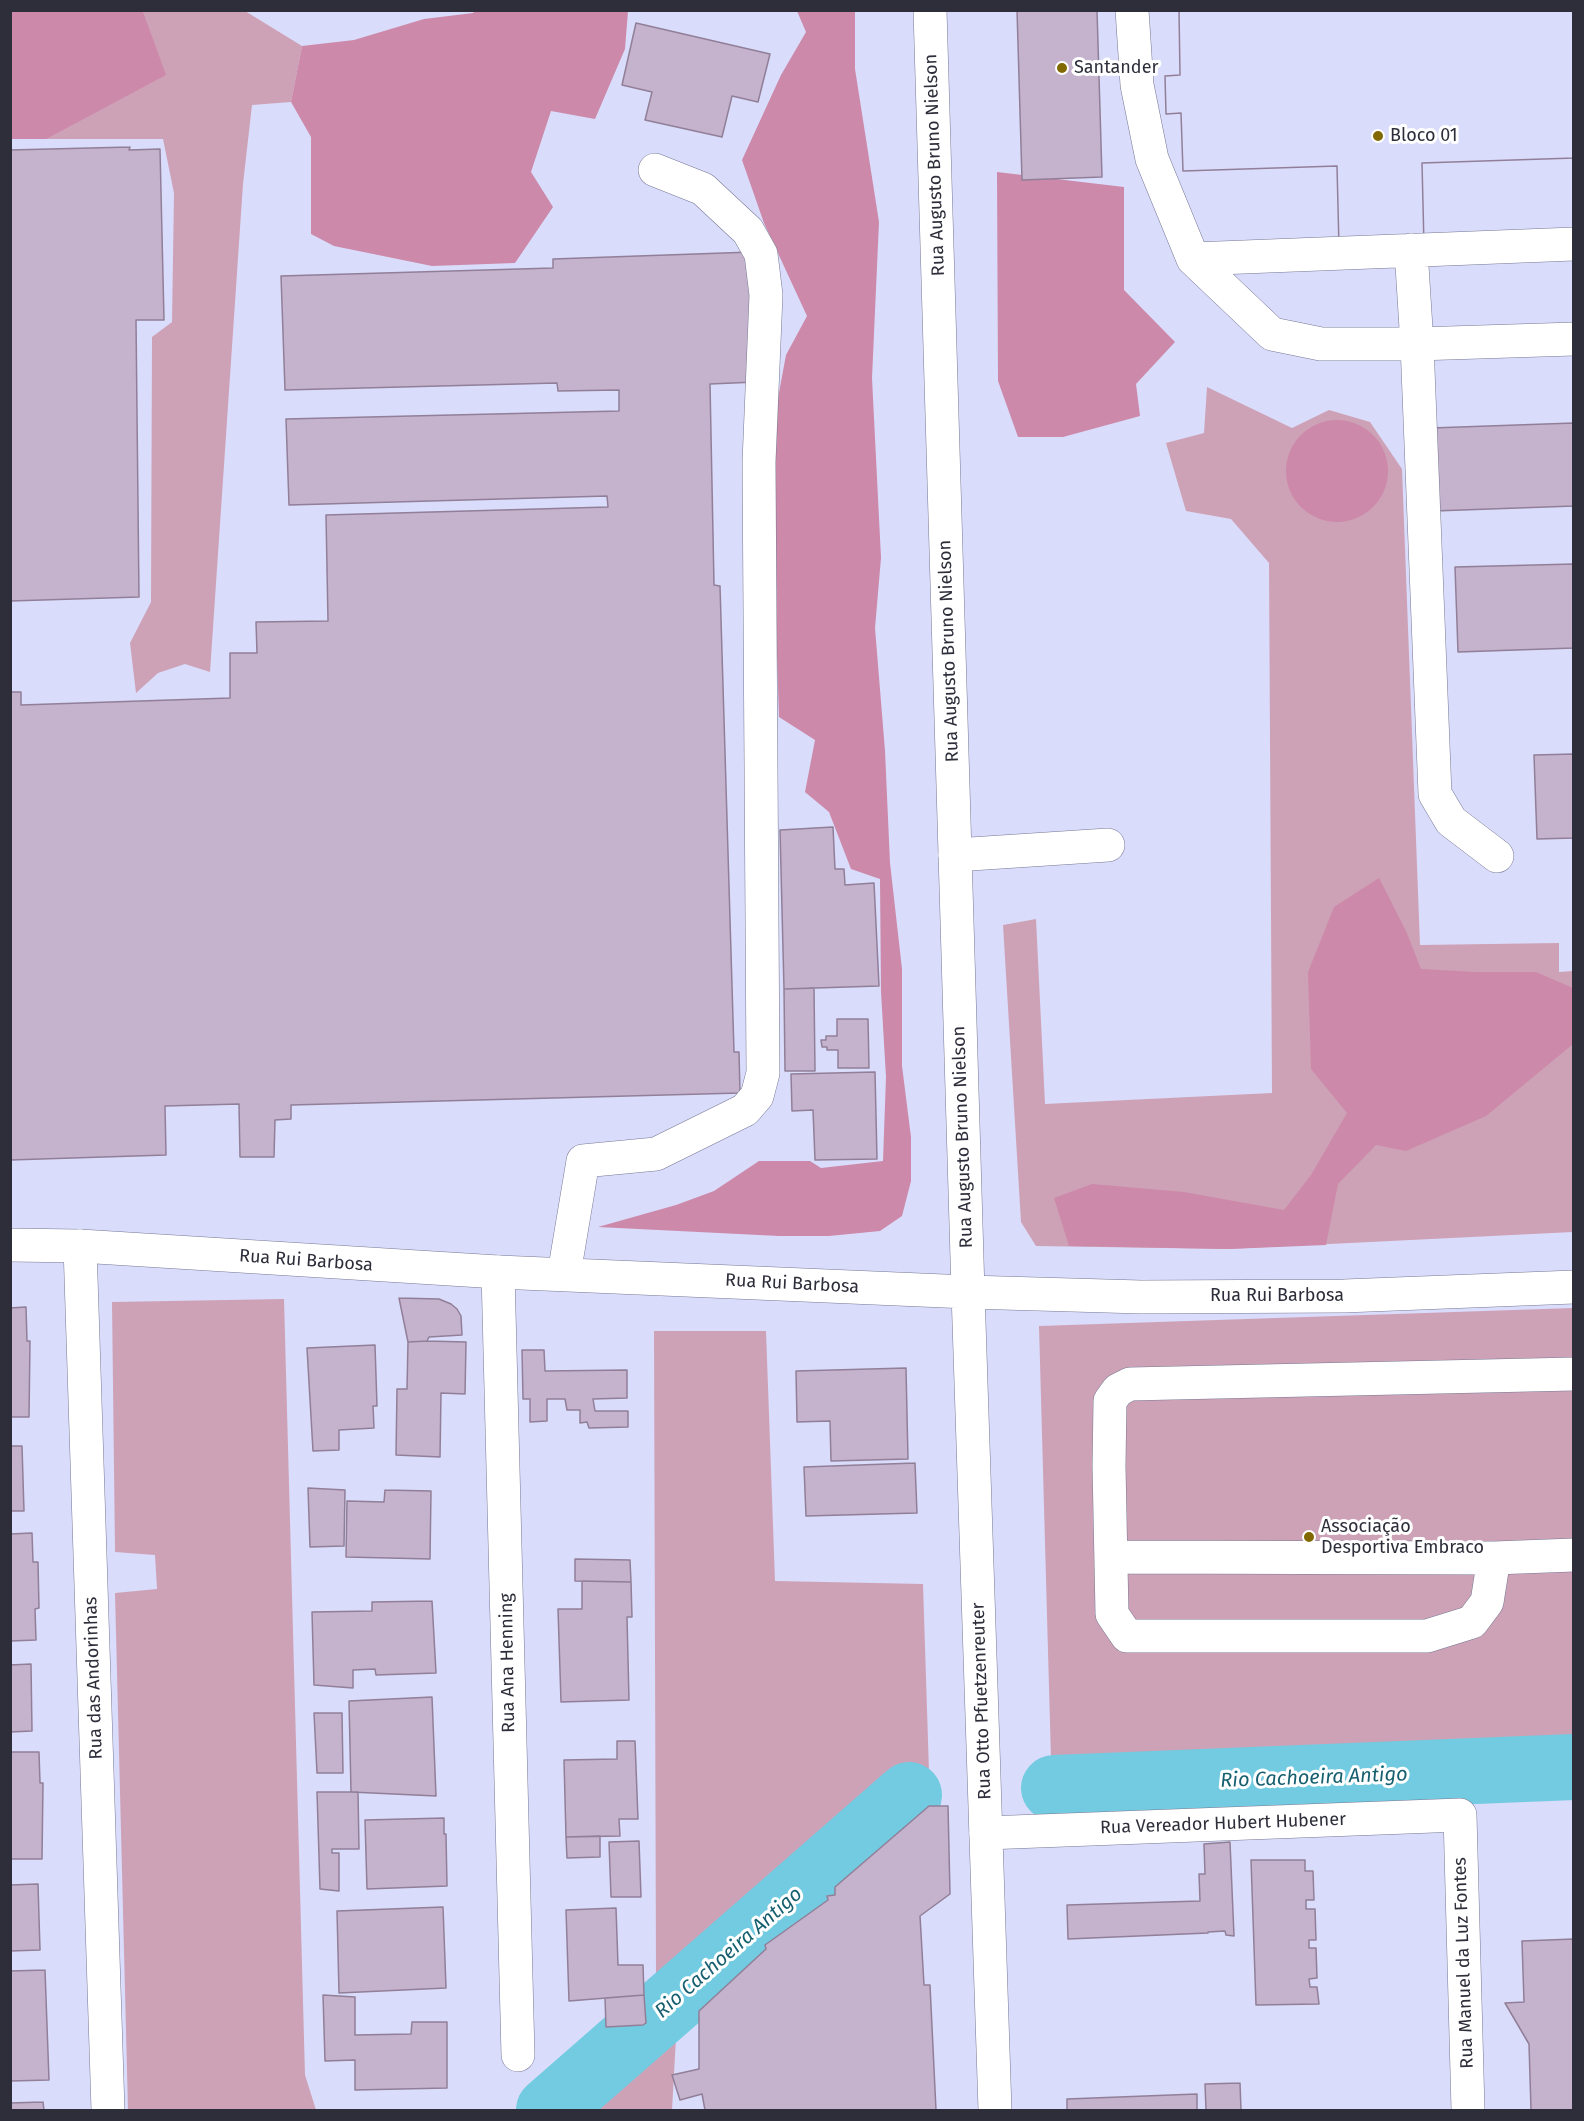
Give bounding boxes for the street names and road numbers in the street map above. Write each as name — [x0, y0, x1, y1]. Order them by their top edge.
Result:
street label: Rua Augusto Bruno Nielson — [920, 53, 950, 277]
street label: Rua Augusto Bruno Nielson — [934, 539, 964, 763]
street label: Rua Augusto Bruno Nielson — [948, 1025, 978, 1249]
street label: Rua Rui Barbosa — [238, 1246, 374, 1276]
street label: Rua Rui Barbosa — [725, 1270, 859, 1298]
street label: Rua Rui Barbosa — [1210, 1285, 1344, 1307]
street label: Rua Ana Henning — [496, 1593, 520, 1733]
street label: Rua das Andorinhas — [80, 1596, 108, 1760]
street label: Rua Otto Pfuetzenreuter — [968, 1602, 996, 1800]
street label: Rua Vereador Hubert Hubener — [1100, 1809, 1346, 1839]
street label: Rua Manuel da Luz Fontes — [1450, 1857, 1478, 2069]

